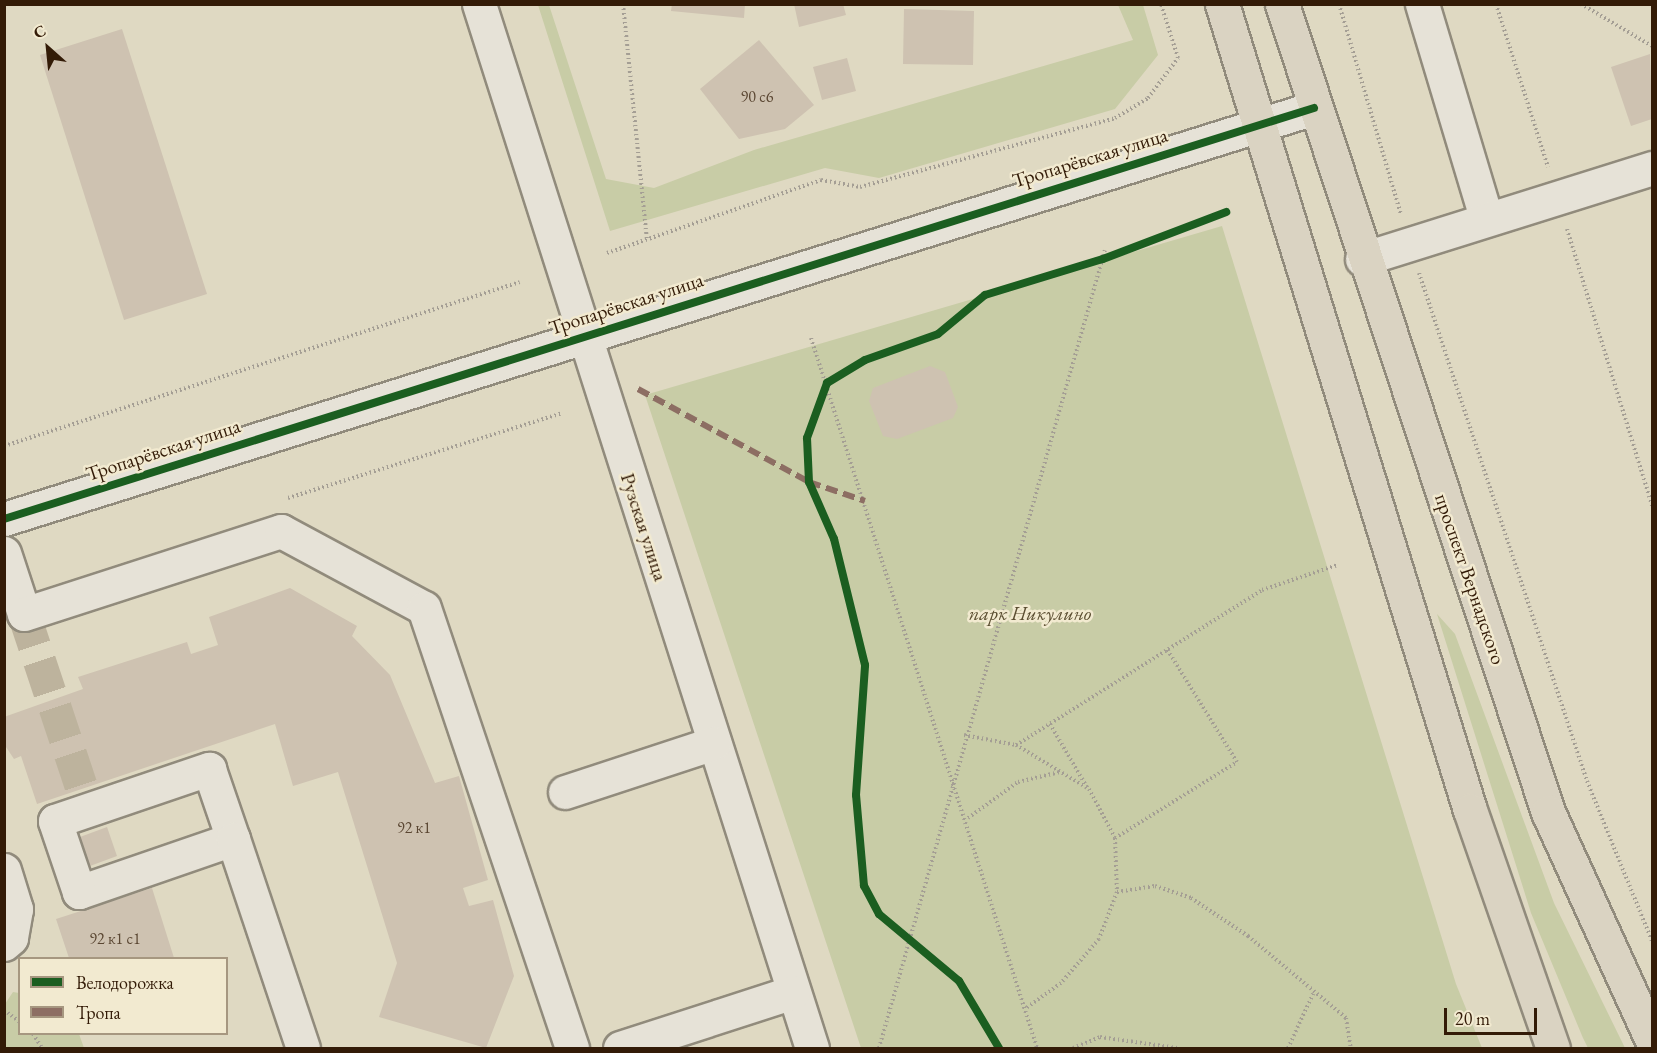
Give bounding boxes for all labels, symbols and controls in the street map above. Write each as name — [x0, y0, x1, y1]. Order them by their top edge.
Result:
north arrow — [18, 18, 78, 78]
text: С — [30, 20, 49, 43]
house number: 90 с6 — [741, 87, 773, 107]
street label: Тропарёвская улица — [1009, 123, 1171, 193]
street label: Тропарёвская улица — [546, 268, 706, 340]
street label: Тропарёвская улица — [83, 414, 243, 486]
street label: Рузская улица — [615, 470, 673, 584]
street label: проспект Вернадского — [1429, 490, 1511, 668]
park label: парк Никулино — [969, 601, 1091, 625]
house number: 92 к1 — [397, 818, 431, 838]
house number: 92 к1 с1 — [89, 929, 141, 949]
legend — [18, 957, 228, 1035]
text: Велодорожка — [76, 971, 174, 994]
scale bar — [1447, 996, 1540, 1034]
text: Тропа — [76, 1001, 121, 1024]
text: 20 m — [1455, 1007, 1490, 1030]

